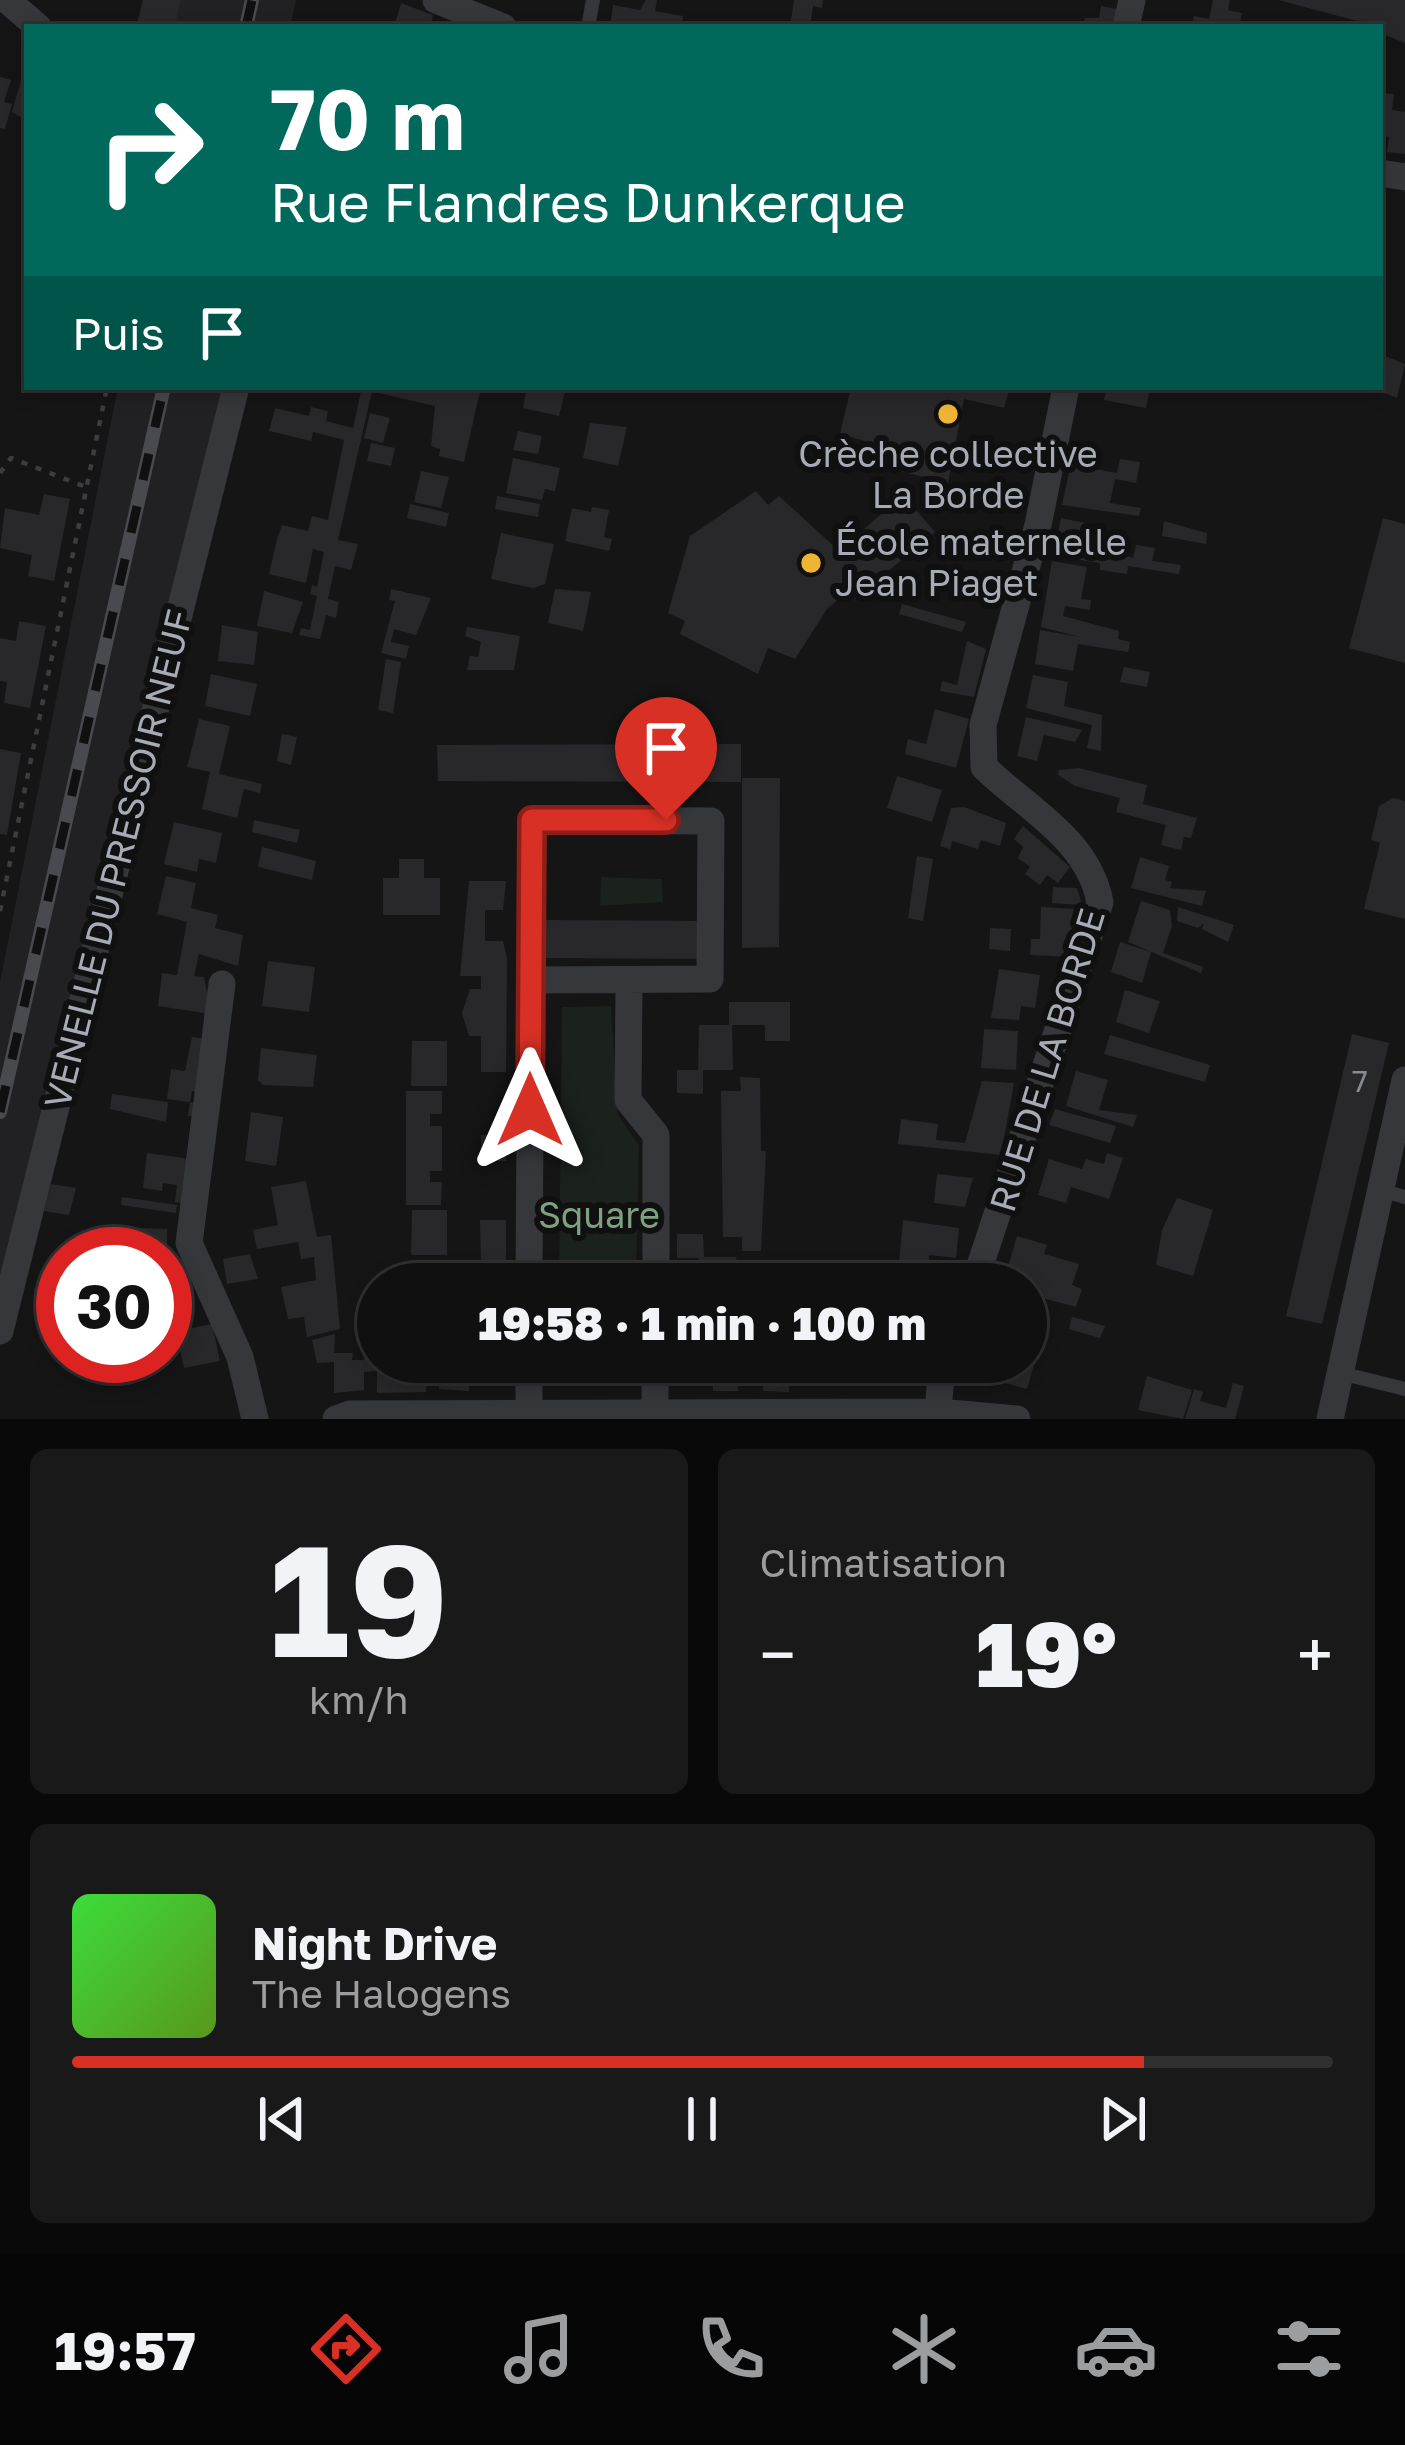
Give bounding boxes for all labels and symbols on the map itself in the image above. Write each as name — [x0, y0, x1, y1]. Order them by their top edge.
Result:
marker: Crèche collective La Borde — [935, 401, 961, 427]
place label: Crèche collective La Borde — [798, 432, 1098, 516]
place label: École maternelle Jean Piaget — [835, 520, 1127, 604]
marker: École maternelle Jean Piaget — [798, 550, 824, 576]
street label: VENELLE DU PRESSOIR NEUF — [35, 605, 200, 1113]
pin — [615, 697, 717, 820]
street label: RUE DE LA BORDE — [980, 903, 1113, 1217]
position arrow — [467, 1047, 593, 1173]
house number: 7 — [1352, 1063, 1368, 1099]
park label: Square — [538, 1193, 660, 1236]
speed limit sign: 30 — [36, 1227, 192, 1383]

